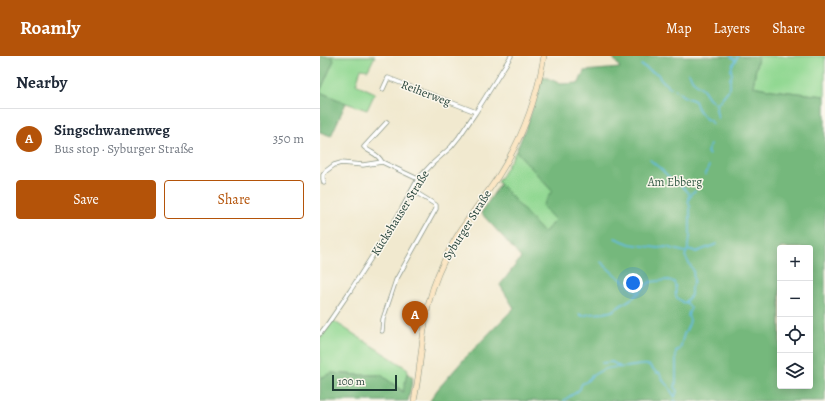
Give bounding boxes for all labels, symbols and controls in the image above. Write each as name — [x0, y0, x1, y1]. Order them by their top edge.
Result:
text: Roamly — [20, 15, 80, 41]
text: Map — [666, 19, 692, 38]
text: Layers — [714, 19, 750, 38]
text: Share — [772, 19, 805, 38]
text: Nearby — [16, 71, 67, 94]
street label: Reiherweg — [399, 76, 453, 110]
text: Singschwanenweg — [54, 120, 170, 140]
text: A — [25, 130, 33, 147]
text: 350 m — [273, 130, 304, 147]
text: Bus stop · Syburger Straße — [54, 140, 194, 157]
street label: Kückshauser Straße — [367, 167, 433, 259]
park label: Am Ebberg — [647, 174, 702, 190]
button: Save — [16, 180, 156, 219]
button: Share — [164, 180, 304, 219]
street label: Syburger Straße — [439, 187, 495, 263]
map controls — [777, 245, 813, 389]
button: + — [777, 245, 813, 281]
your location — [623, 273, 643, 293]
button: − — [777, 281, 813, 317]
pin: A — [402, 301, 428, 334]
button: locate — [777, 317, 813, 353]
button: layers — [777, 353, 813, 389]
scale bar — [332, 373, 397, 392]
text: 100 m — [338, 374, 365, 389]

